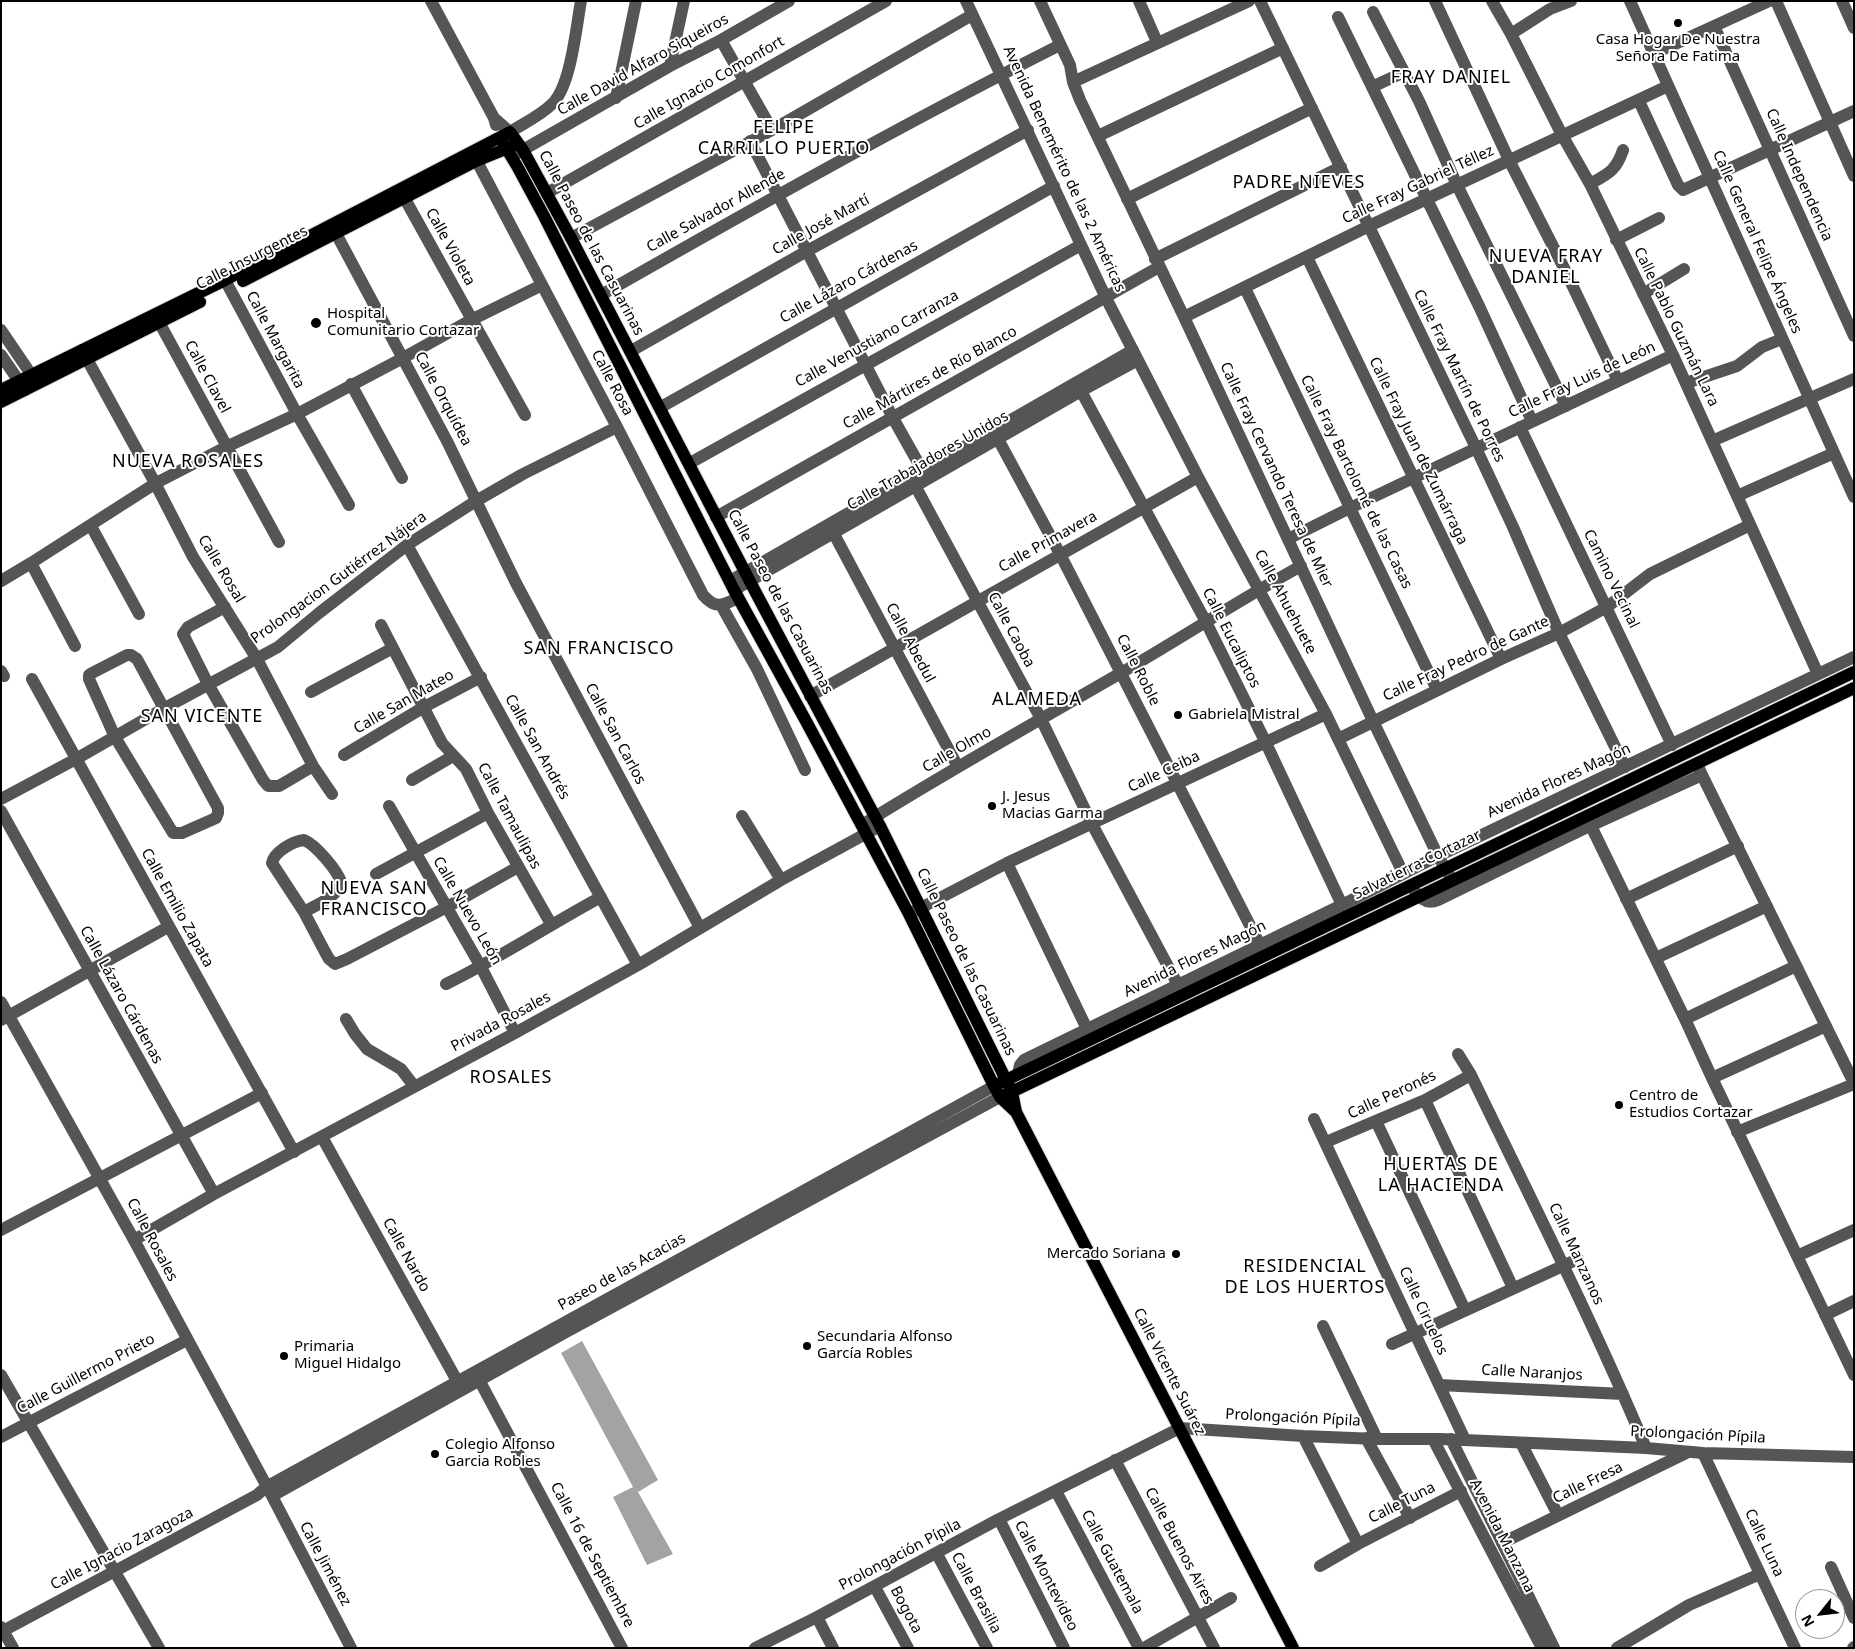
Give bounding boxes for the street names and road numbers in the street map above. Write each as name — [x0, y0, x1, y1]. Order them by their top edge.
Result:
street label: Calle David Alfaro Siqueiros — [554, 10, 732, 120]
street label: Calle Ignacio Comonfort — [631, 33, 787, 133]
street label: Avenida Benemérito de las 2 Américas — [999, 43, 1129, 295]
street label: Calle Independencia — [1762, 106, 1836, 244]
street label: Calle Fray Gabriel Téllez — [1339, 142, 1497, 228]
street label: Calle Paseo de las Casuarinas — [535, 147, 647, 339]
street label: Calle General Felipe Ángeles — [1708, 148, 1806, 336]
street label: Calle Salvador Allende — [644, 165, 788, 257]
street label: Calle José Martí — [769, 191, 873, 259]
street label: Calle Violeta — [421, 205, 479, 289]
street label: Calle Insurgentes — [193, 222, 311, 294]
street label: Calle Lázaro Cárdenas — [777, 237, 921, 327]
street label: Calle Pablo Guzmán Lara — [1630, 244, 1722, 410]
street label: Calle Venustiano Carranza — [792, 287, 962, 391]
street label: Calle Fray Martín de Porres — [1409, 287, 1509, 465]
street label: Calle Margarita — [242, 288, 308, 392]
street label: Calle Mártires de Río Blanco — [840, 323, 1020, 433]
street label: Calle Clavel — [180, 338, 234, 416]
street label: Calle Fray Luis de León — [1506, 338, 1658, 422]
street label: Calle Rosa — [587, 347, 637, 419]
street label: Calle Orquídea — [411, 349, 475, 449]
street label: Calle Fray Juan de Zumárraga — [1365, 354, 1471, 548]
street label: Calle Fray Cervando Teresa de Mier — [1216, 359, 1336, 591]
street label: Calle Fray Bartolomé de las Casas — [1296, 372, 1416, 592]
street label: Calle Trabajadores Unidos — [844, 407, 1012, 515]
street label: Calle Paseo de las Casuarinas — [724, 506, 836, 698]
street label: Calle Primavera — [996, 507, 1100, 577]
street label: Prolongacion Gutiérrez Nájera — [248, 508, 430, 648]
street label: Camino Vecinal — [1579, 527, 1643, 631]
street label: Calle Rosal — [194, 532, 248, 606]
street label: Calle Ahuehuete — [1250, 547, 1320, 657]
street label: Calle Eucaliptos — [1198, 585, 1264, 691]
street label: Calle Caoba — [984, 589, 1038, 671]
street label: Calle Abedul — [881, 600, 939, 686]
street label: Calle Fray Pedro de Gante — [1380, 613, 1552, 705]
street label: Calle Roble — [1112, 631, 1164, 709]
street label: Calle San Mateo — [351, 666, 457, 738]
street label: Calle San Carlos — [581, 680, 649, 788]
street label: Calle San Andrés — [501, 691, 573, 803]
street label: Calle Olmo — [919, 723, 995, 777]
street label: Avenida Flores Magón — [1484, 740, 1634, 822]
street label: Calle Ceiba — [1125, 747, 1203, 797]
street label: Calle Tamaulipas — [473, 760, 545, 872]
street label: Salvatierra-Cortazar — [1350, 826, 1484, 904]
street label: Calle Emilio Zapata — [137, 845, 217, 971]
street label: Calle Nuevo León — [429, 854, 505, 968]
street label: Calle Paseo de las Casuarinas — [913, 865, 1019, 1059]
street label: Avenida Flores Magón — [1121, 917, 1269, 1001]
street label: Calle Lázaro Cárdenas — [76, 923, 166, 1067]
street label: Privada Rosales — [448, 988, 554, 1056]
street label: Calle Peronés — [1345, 1067, 1439, 1123]
street label: Calle Rosales — [123, 1195, 181, 1285]
street label: Calle Manzanos — [1545, 1200, 1607, 1308]
street label: Calle Nardo — [378, 1215, 434, 1295]
street label: Paseo de las Acacias — [555, 1229, 689, 1315]
street label: Calle Ciruelos — [1395, 1264, 1451, 1358]
street label: Calle Vicente Suárez — [1129, 1305, 1209, 1439]
street label: Calle Guillermo Prieto — [14, 1330, 158, 1418]
street label: Calle Naranjos — [1481, 1361, 1583, 1385]
street label: Prolongación Pípila — [1225, 1405, 1361, 1431]
street label: Prolongación Pípila — [1630, 1422, 1766, 1448]
street label: Calle Fresa — [1550, 1458, 1626, 1508]
street label: Avenida Manzana — [1466, 1476, 1538, 1596]
street label: Calle 16 de Septiembre — [546, 1479, 638, 1631]
street label: Calle Tuna — [1366, 1479, 1438, 1527]
street label: Calle Buenos Aires — [1141, 1484, 1217, 1608]
street label: Calle Ignacio Zaragoza — [48, 1504, 196, 1594]
street label: Calle Luna — [1740, 1506, 1788, 1580]
street label: Calle Guatemala — [1077, 1507, 1147, 1617]
street label: Prolongación Pípila — [836, 1515, 964, 1595]
street label: Calle Montevideo — [1010, 1518, 1082, 1634]
street label: Calle Jiménez — [295, 1519, 355, 1609]
street label: Calle Brasilia — [947, 1549, 1005, 1637]
street label: Bogota — [886, 1583, 926, 1637]

